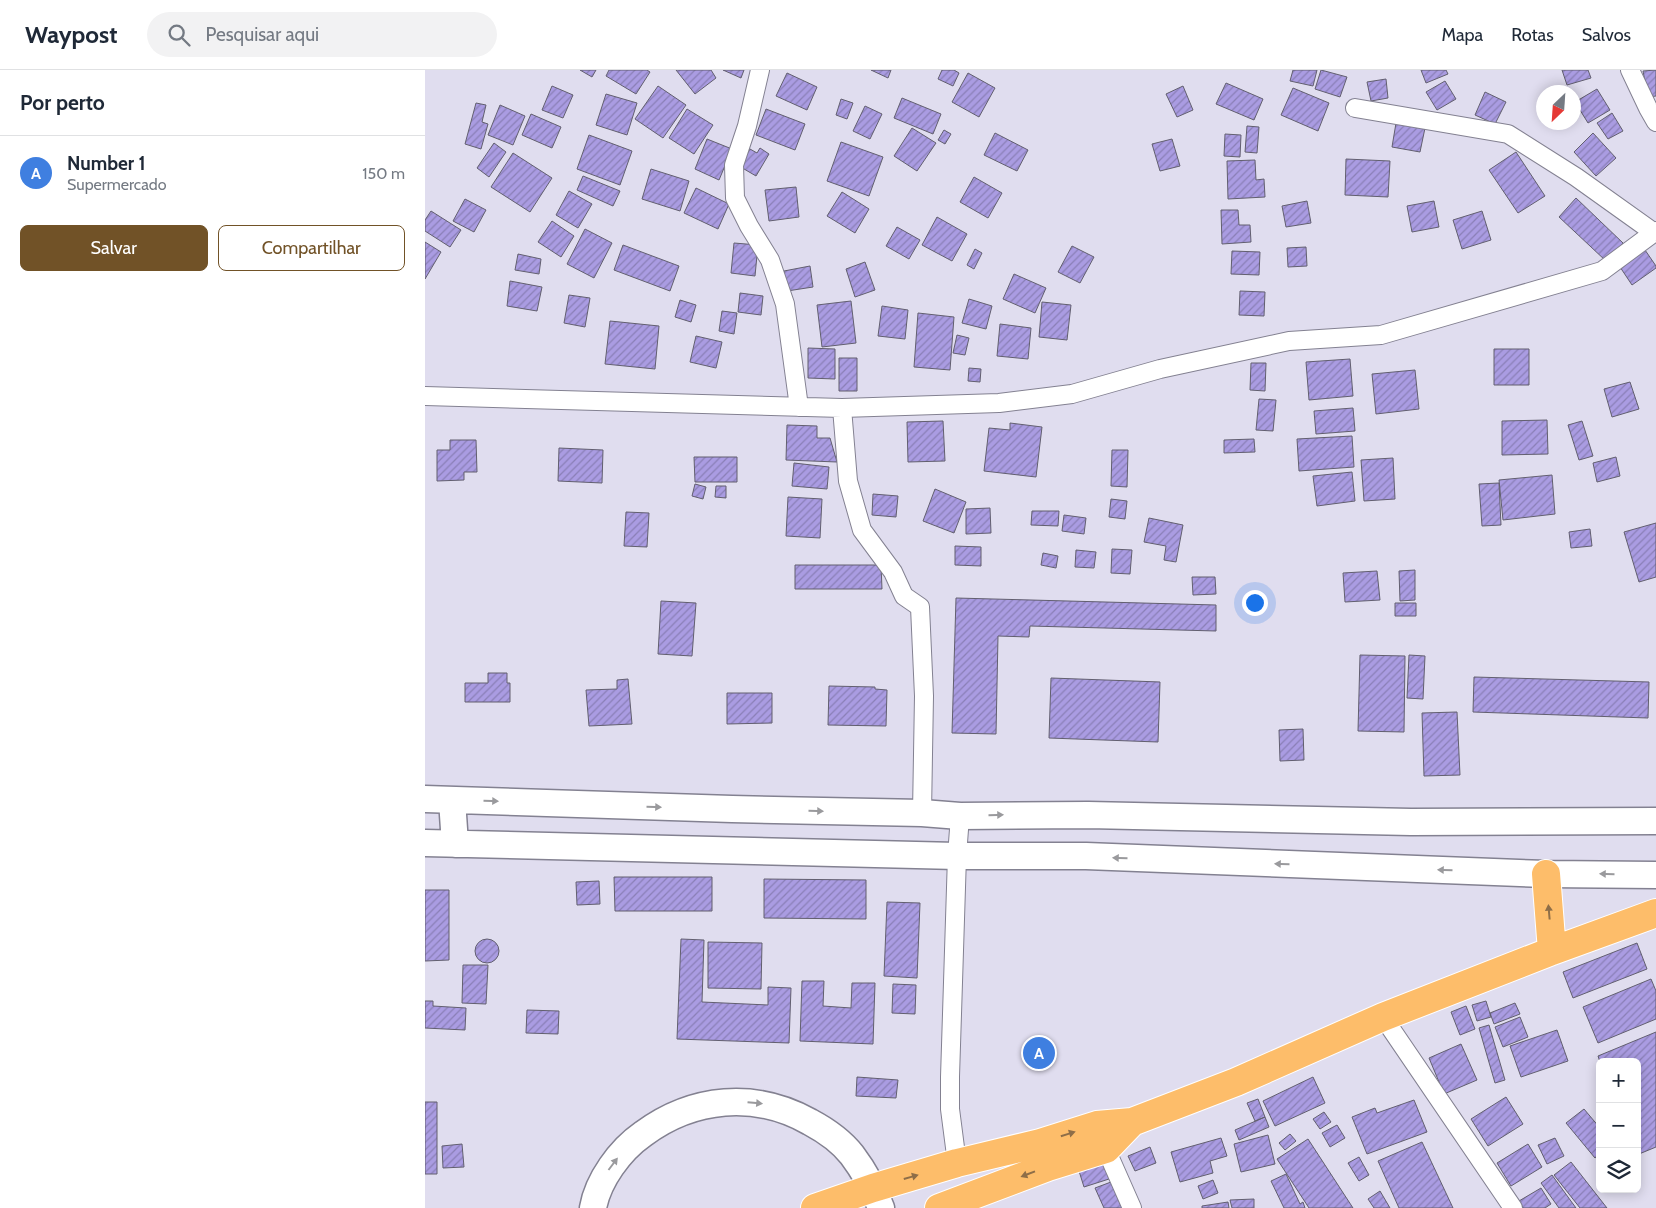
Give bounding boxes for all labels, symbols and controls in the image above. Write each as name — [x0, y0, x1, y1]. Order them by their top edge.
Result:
search box — [147, 12, 497, 57]
text: Waypost — [25, 20, 117, 49]
icon: search — [165, 21, 193, 49]
text: Pesquisar aqui — [205, 23, 319, 46]
text: Mapa — [1441, 24, 1483, 46]
text: Rotas — [1511, 24, 1554, 46]
text: Salvos — [1582, 24, 1631, 46]
north arrow — [1536, 85, 1581, 130]
text: Por perto — [20, 90, 105, 115]
text: Number 1 — [67, 152, 145, 175]
text: A — [31, 164, 41, 183]
text: 150 m — [362, 164, 405, 183]
text: Supermercado — [67, 175, 167, 194]
button: Salvar — [20, 225, 208, 271]
button: Compartilhar — [218, 225, 405, 271]
your location — [1242, 590, 1268, 616]
one-way arrow — [483, 798, 499, 806]
one-way arrow — [646, 803, 662, 811]
one-way arrow — [808, 807, 824, 815]
one-way arrow — [988, 811, 1004, 819]
one-way arrow — [1112, 853, 1128, 861]
one-way arrow — [1274, 860, 1290, 868]
one-way arrow — [1437, 866, 1453, 874]
one-way arrow — [1599, 870, 1615, 878]
one-way arrow — [1545, 904, 1553, 920]
pin: A — [1023, 1034, 1055, 1072]
map controls — [1596, 1058, 1641, 1193]
button: + — [1596, 1058, 1641, 1103]
one-way arrow — [747, 1100, 763, 1108]
button: − — [1596, 1103, 1641, 1148]
one-way arrow — [1060, 1129, 1075, 1137]
button: layers — [1596, 1148, 1641, 1193]
one-way arrow — [608, 1158, 619, 1171]
one-way arrow — [1021, 1171, 1036, 1178]
one-way arrow — [904, 1172, 919, 1180]

